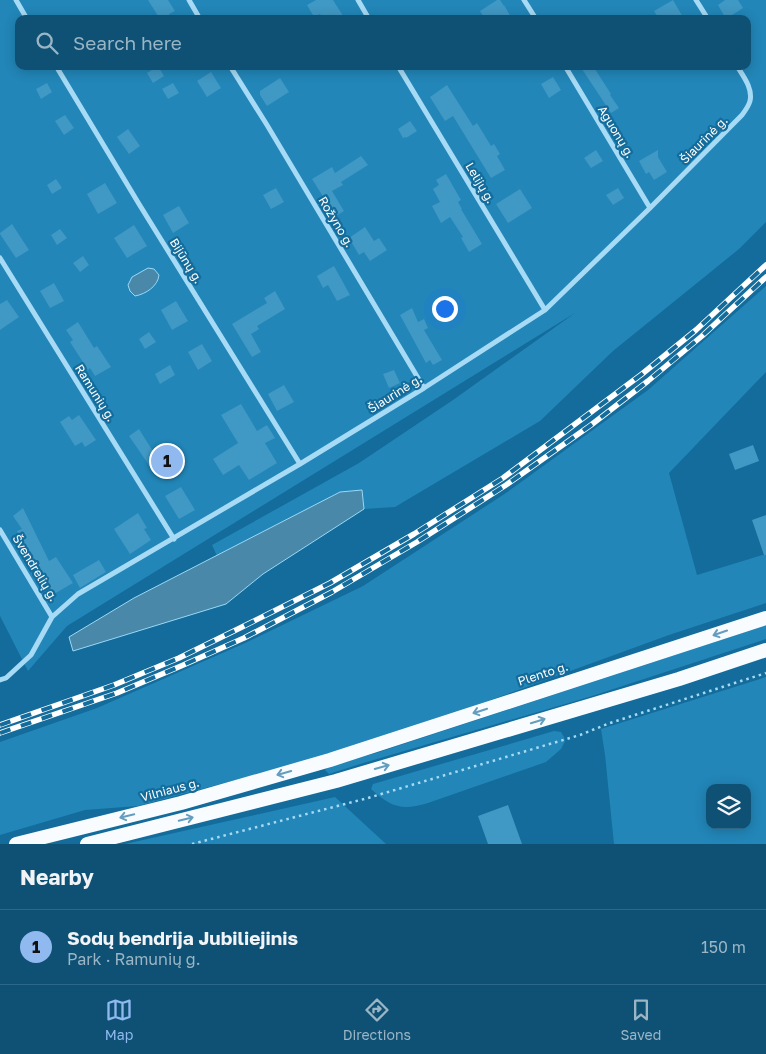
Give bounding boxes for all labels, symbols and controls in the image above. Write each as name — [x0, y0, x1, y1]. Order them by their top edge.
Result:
search box — [15, 15, 751, 70]
icon: search — [33, 29, 61, 57]
text: Search here — [73, 31, 182, 54]
street label: Aguonų g. — [595, 103, 638, 161]
street label: Šiaurinė g. — [677, 113, 731, 167]
street label: Lelijų g. — [462, 160, 498, 206]
street label: Rožyno g. — [315, 194, 357, 250]
street label: Bijūnų g. — [167, 235, 206, 286]
your location — [432, 296, 458, 322]
street label: Ramunių g. — [72, 361, 119, 424]
street label: Šiaurinė g. — [365, 371, 425, 416]
pin: 1 — [151, 442, 183, 480]
street label: Švendrelių g. — [10, 531, 61, 604]
one-way arrow — [712, 629, 728, 639]
street label: Plento g. — [516, 658, 570, 689]
one-way arrow — [472, 707, 488, 716]
one-way arrow — [530, 715, 546, 725]
one-way arrow — [374, 762, 390, 772]
one-way arrow — [276, 769, 292, 779]
street label: Vilniaus g. — [139, 774, 201, 805]
map controls — [706, 784, 751, 829]
button: layers — [706, 784, 751, 829]
one-way arrow — [119, 812, 135, 821]
one-way arrow — [178, 814, 194, 823]
text: Nearby — [20, 864, 94, 890]
text: Sodų bendrija Jubiliejinis — [67, 926, 298, 949]
text: 1 — [32, 937, 40, 957]
text: 150 m — [701, 937, 746, 957]
text: Park · Ramunių g. — [67, 949, 201, 969]
tab: Map — [105, 996, 133, 1043]
tab: Directions — [343, 996, 411, 1043]
tab: Saved — [620, 996, 661, 1043]

